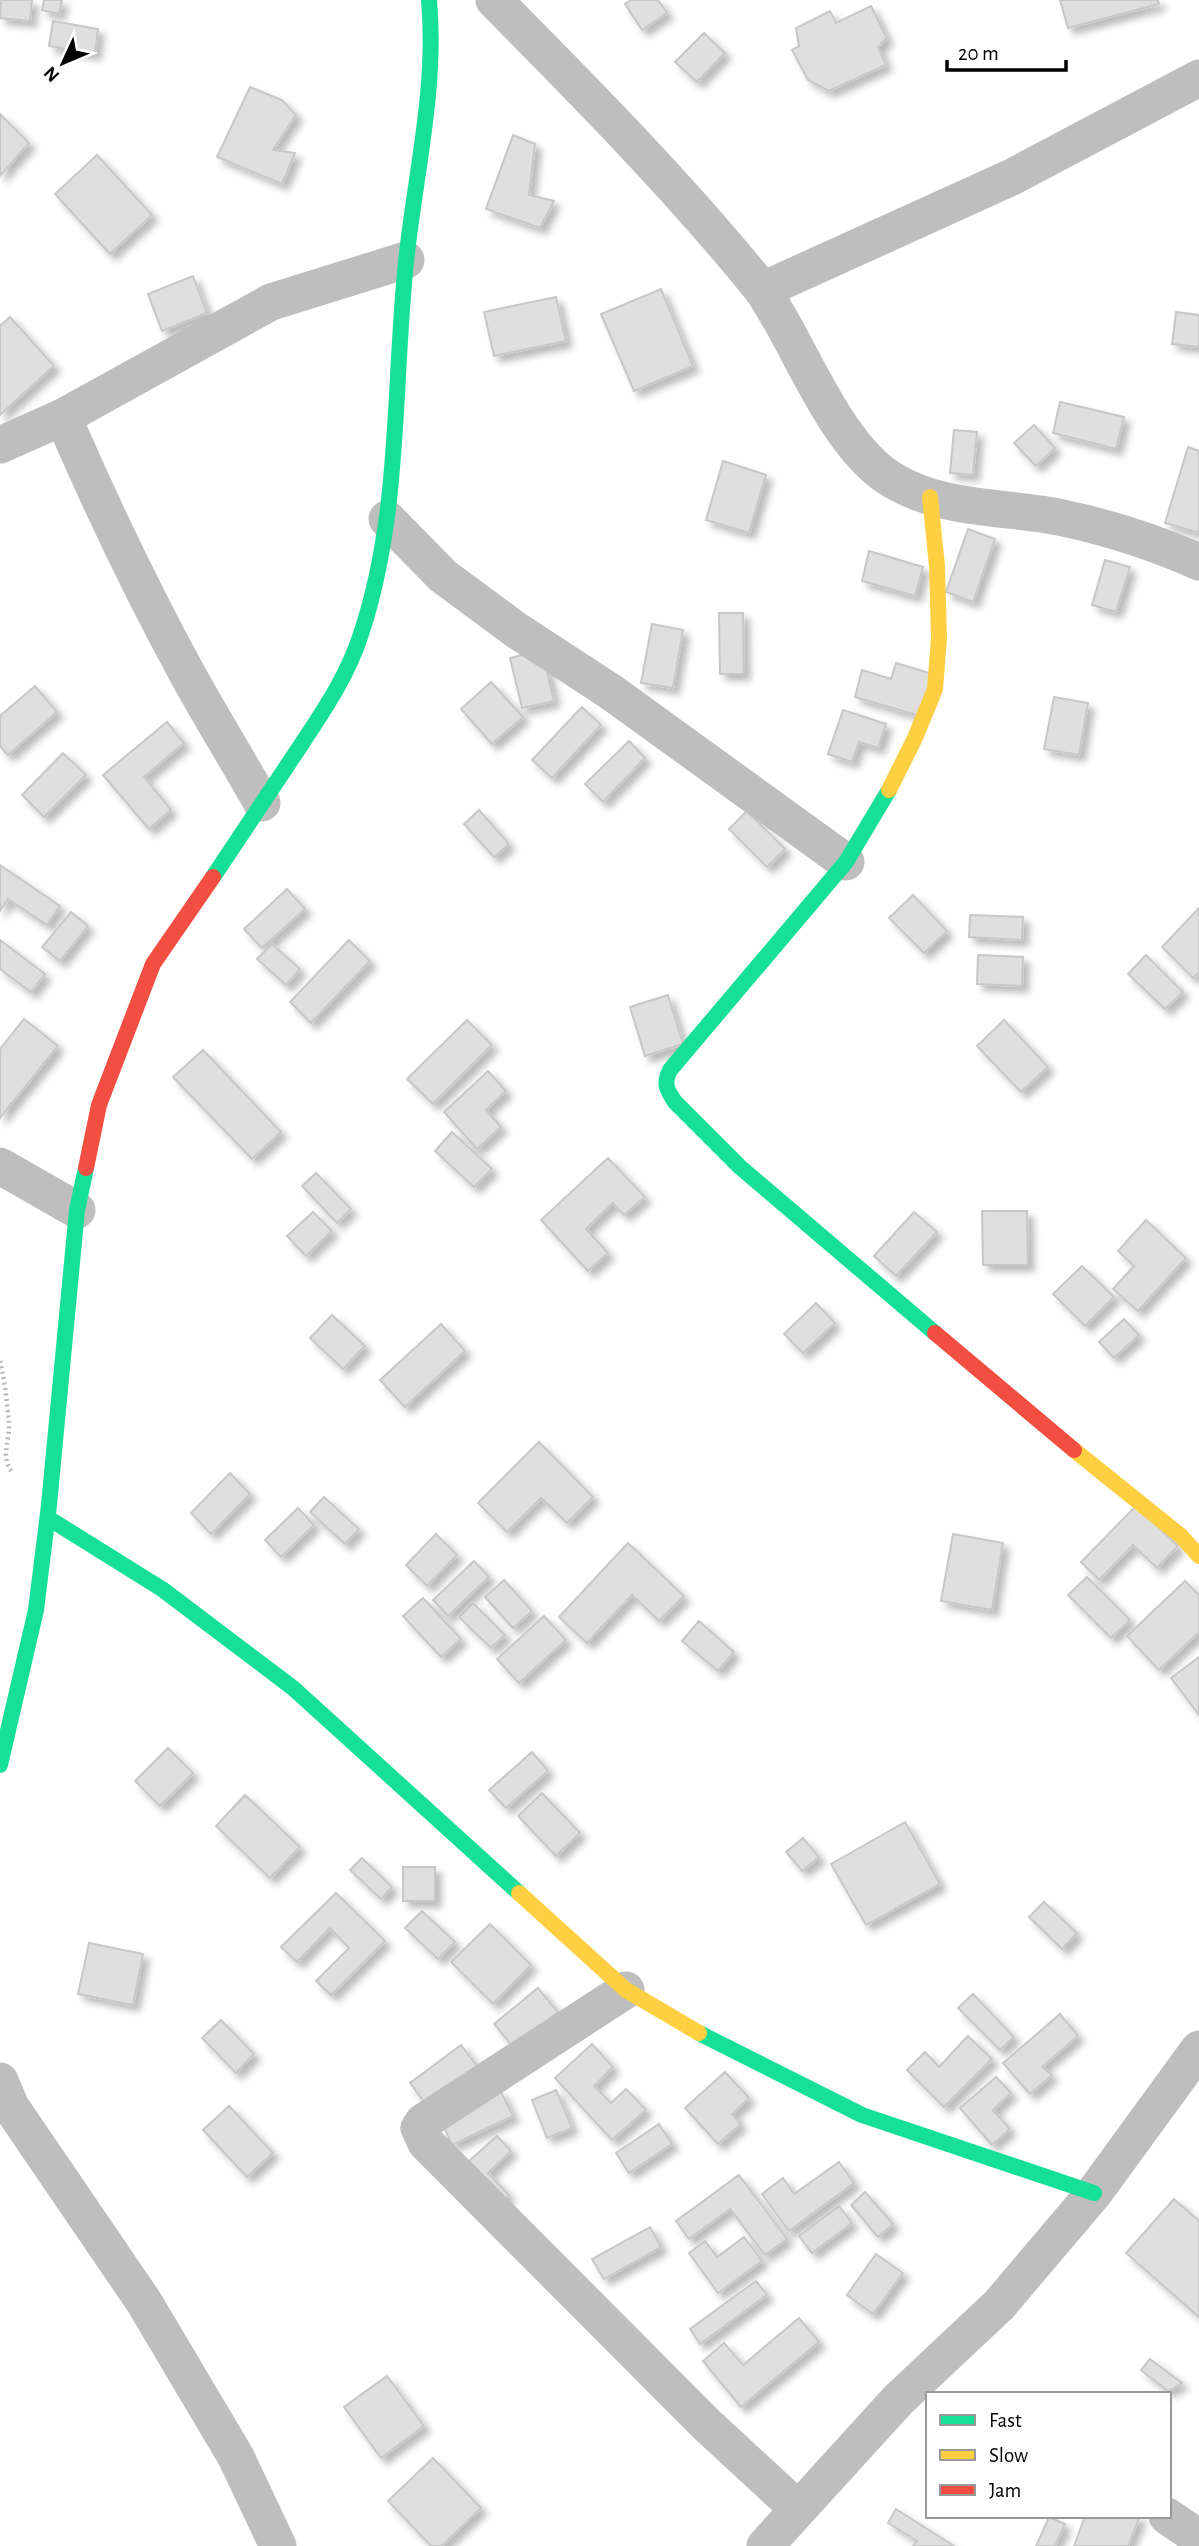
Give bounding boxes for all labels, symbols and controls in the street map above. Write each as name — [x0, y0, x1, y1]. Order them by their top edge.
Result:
north arrow — [28, 28, 98, 98]
scale bar — [947, 28, 1066, 72]
text: 20 m — [958, 43, 999, 64]
text: N — [40, 62, 63, 85]
legend — [926, 2392, 1171, 2518]
text: Fast — [989, 2410, 1022, 2431]
text: Slow — [989, 2445, 1028, 2466]
text: Jam — [989, 2480, 1021, 2501]

